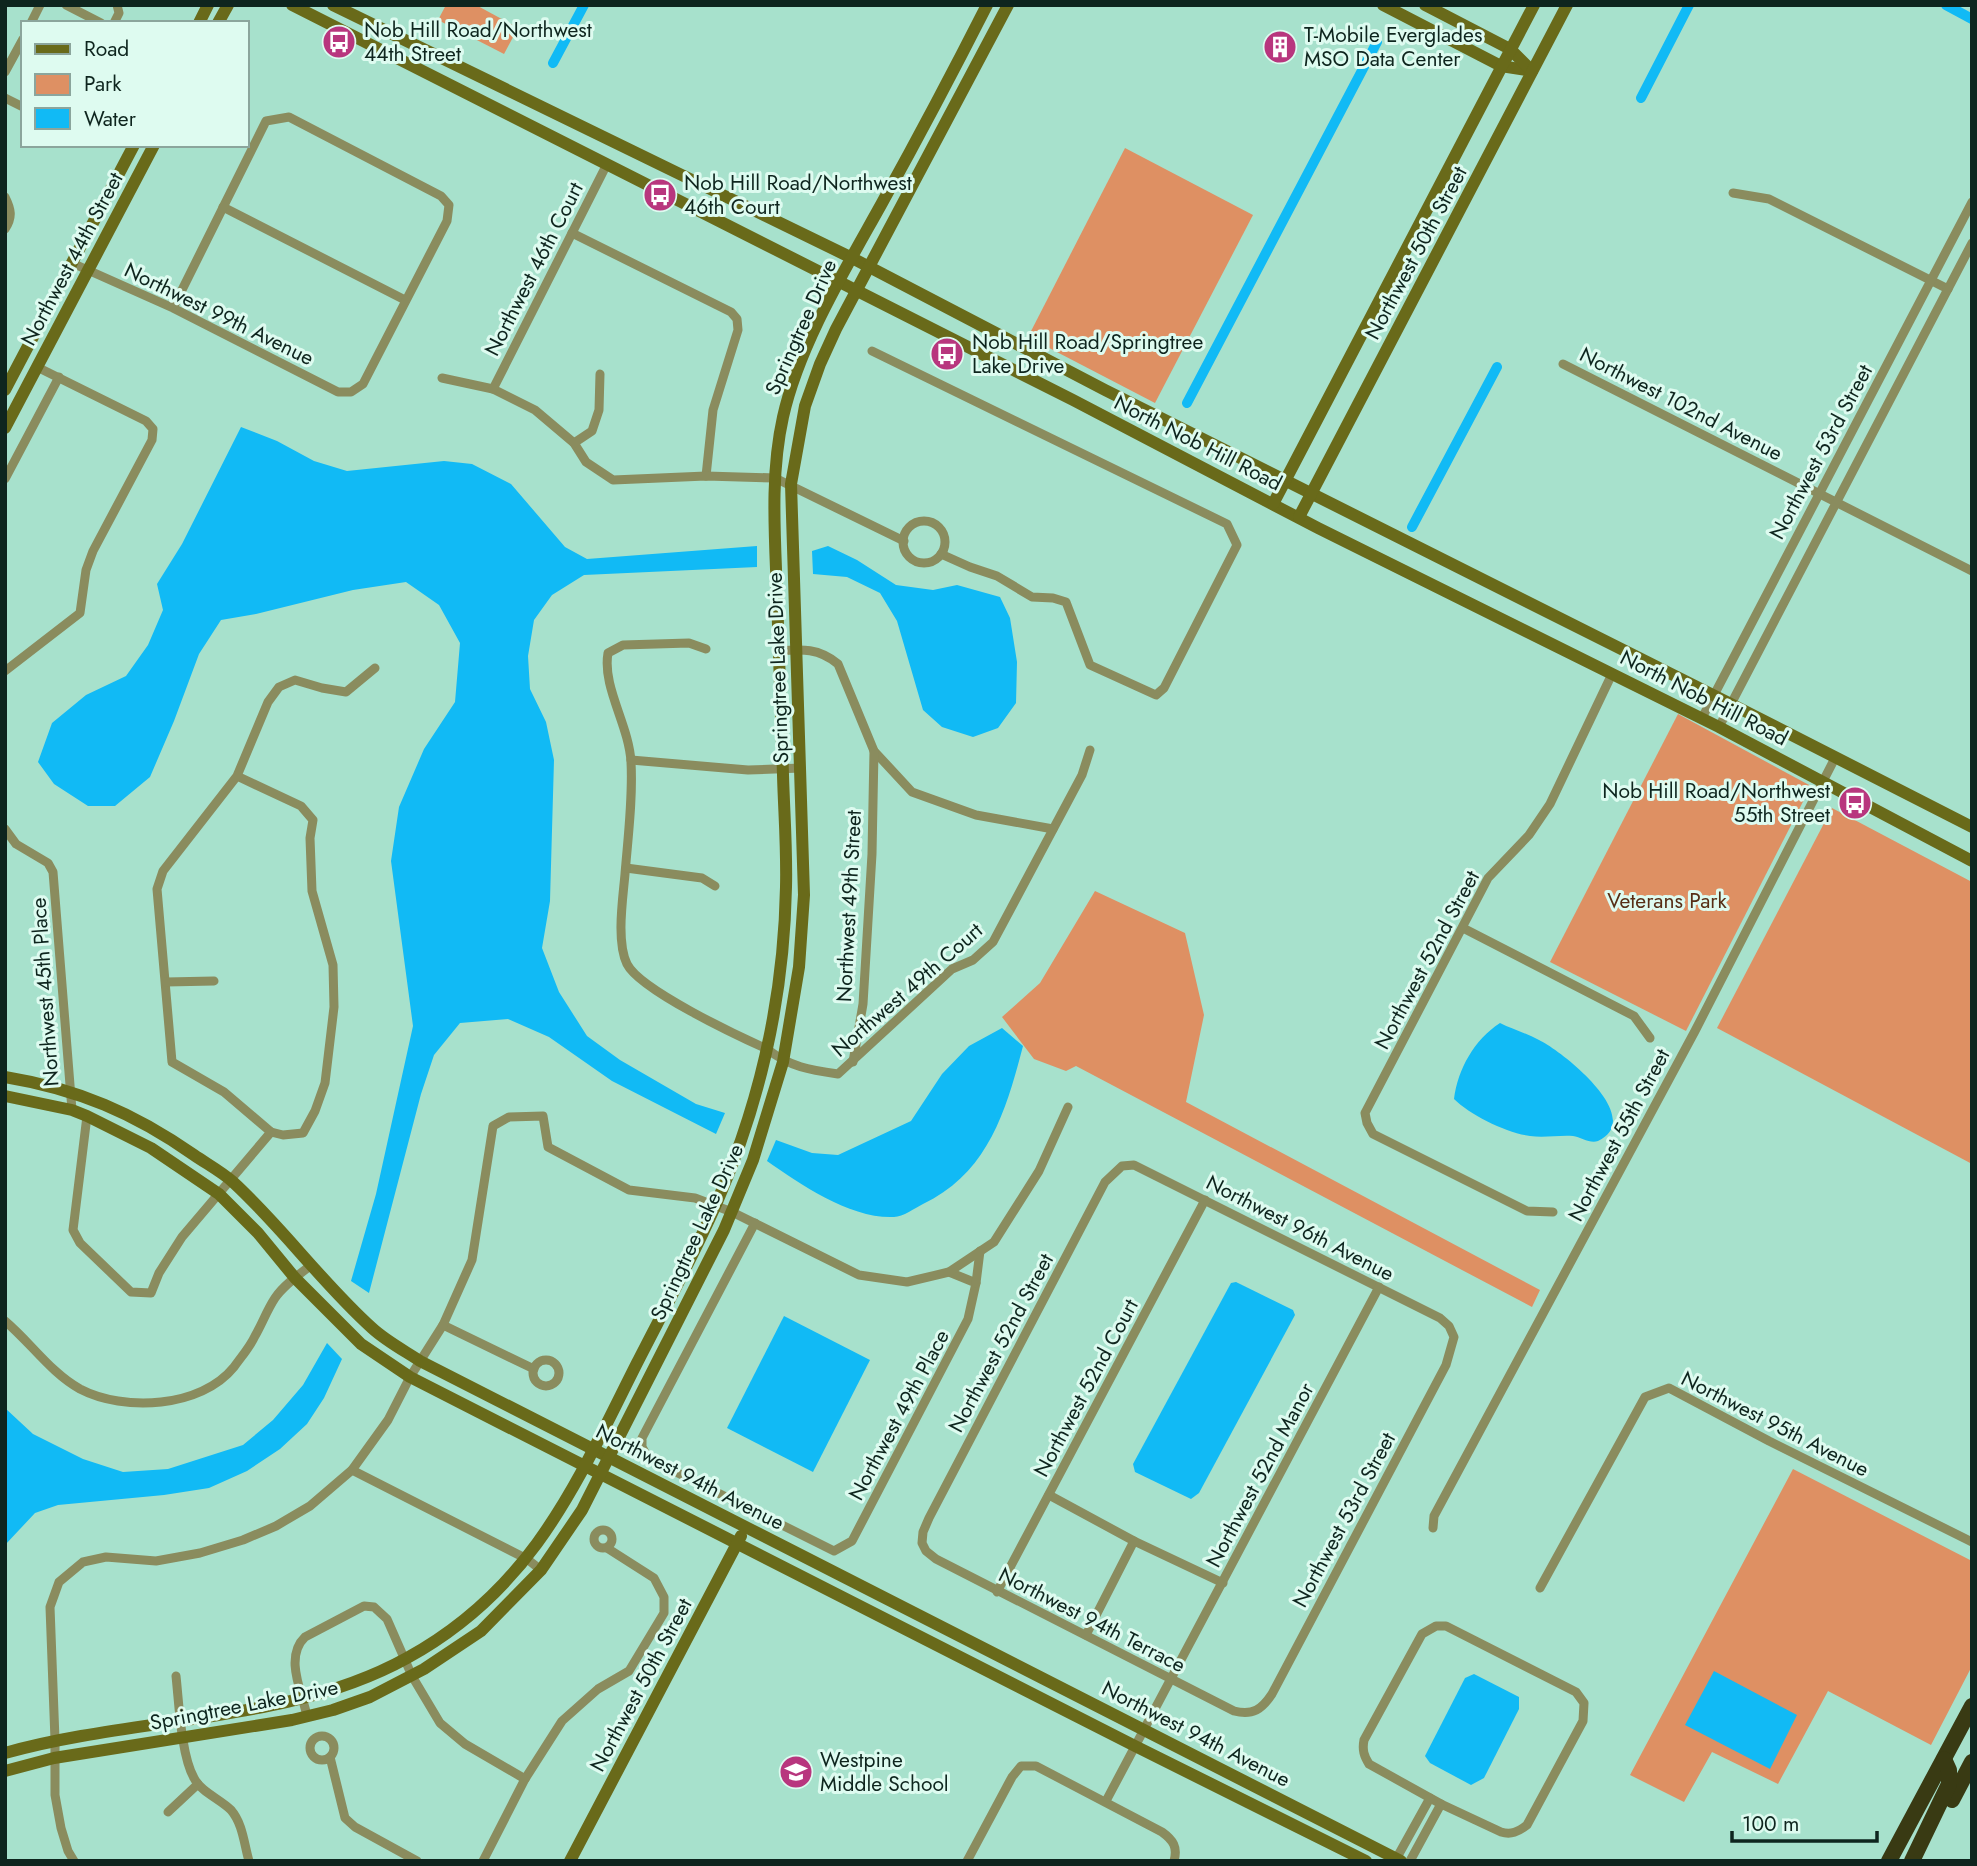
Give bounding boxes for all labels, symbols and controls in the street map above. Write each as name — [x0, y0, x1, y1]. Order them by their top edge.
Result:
place label: Nob Hill Road/Northwest 44th Street — [364, 15, 592, 69]
place label: T-Mobile Everglades MSO Data Center — [1304, 20, 1482, 74]
legend — [21, 21, 248, 147]
bus stop icon: Nob Hill Road/Northwest 44th Street — [320, 23, 358, 61]
building icon: T-Mobile Everglades MSO Data Center — [1261, 28, 1299, 66]
text: Road — [84, 34, 129, 64]
text: Park — [84, 69, 122, 99]
text: Water — [84, 104, 137, 134]
street label: Northwest 50th Street — [1358, 161, 1474, 345]
street label: Northwest 44th Street — [14, 167, 130, 351]
place label: Nob Hill Road/Northwest 46th Court — [684, 168, 912, 222]
bus stop icon: Nob Hill Road/Northwest 46th Court — [641, 176, 679, 214]
street label: Northwest 46th Court — [477, 177, 591, 361]
street label: Springtree Drive — [758, 254, 844, 400]
street label: Northwest 99th Avenue — [119, 255, 319, 373]
place label: Nob Hill Road/Springtree Lake Drive — [972, 327, 1203, 381]
bus stop icon: Nob Hill Road/Springtree Lake Drive — [928, 335, 966, 373]
street label: Northwest 102nd Avenue — [1574, 340, 1788, 468]
street label: Northwest 53rd Street — [1762, 359, 1880, 545]
street label: North Nob Hill Road — [1109, 388, 1287, 498]
street label: Springtree Lake Drive — [760, 572, 796, 764]
street label: North Nob Hill Road — [1615, 643, 1793, 753]
place label: Nob Hill Road/Northwest 55th Street — [1602, 776, 1830, 830]
bus stop icon: Nob Hill Road/Northwest 55th Street — [1836, 784, 1874, 822]
street label: Northwest 49th Street — [829, 809, 869, 1003]
street label: Northwest 52nd Street — [1367, 865, 1487, 1055]
park label: Veterans Park — [1607, 886, 1727, 916]
street label: Northwest 45th Place — [23, 896, 67, 1087]
street label: Northwest 49th Court — [825, 916, 989, 1064]
street label: Northwest 55th Street — [1561, 1043, 1677, 1227]
street label: Springtree Lake Drive — [643, 1139, 751, 1325]
street label: Northwest 96th Avenue — [1201, 1168, 1399, 1289]
street label: Northwest 52nd Street — [941, 1248, 1061, 1438]
street label: Northwest 52nd Court — [1026, 1294, 1146, 1482]
street label: Northwest 49th Place — [841, 1324, 957, 1506]
street label: Northwest 95th Avenue — [1676, 1364, 1874, 1484]
street label: Northwest 52nd Manor — [1199, 1377, 1322, 1573]
street label: Northwest 94th Avenue — [591, 1417, 789, 1538]
street label: Northwest 53rd Street — [1285, 1427, 1403, 1613]
street label: Northwest 94th Terrace — [993, 1560, 1191, 1680]
street label: Northwest 50th Street — [583, 1593, 699, 1777]
street label: Springtree Lake Drive — [147, 1672, 341, 1738]
street label: Northwest 94th Avenue — [1097, 1674, 1295, 1795]
place label: Westpine Middle School — [820, 1745, 949, 1799]
school or university icon: Westpine Middle School — [777, 1753, 815, 1791]
scale bar — [1732, 1800, 1877, 1844]
text: 100 m — [1742, 1809, 1799, 1839]

